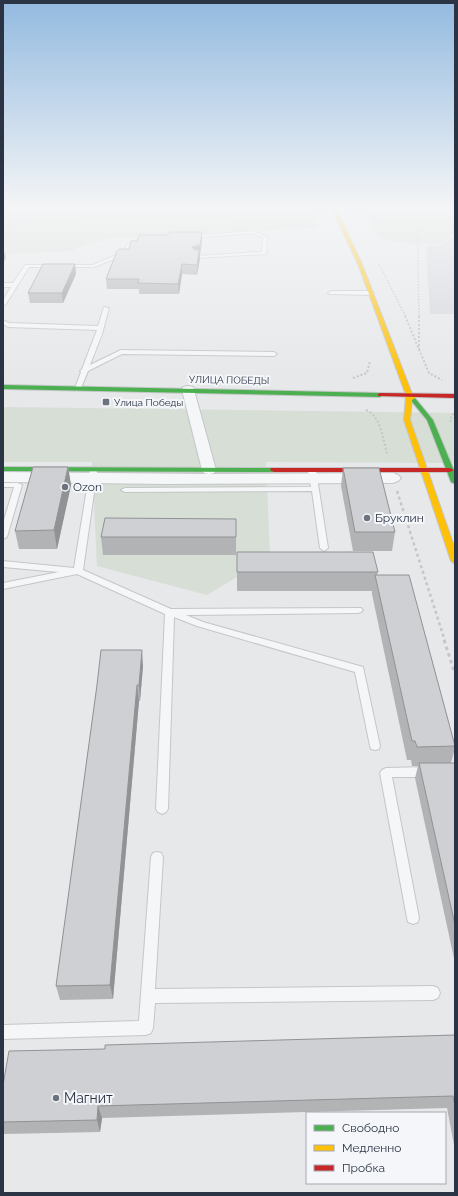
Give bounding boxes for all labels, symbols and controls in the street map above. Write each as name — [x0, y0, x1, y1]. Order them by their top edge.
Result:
street label: УЛИЦА ПОБЕДЫ — [189, 374, 269, 386]
marker: Улица Победы — [101, 397, 111, 407]
place label: Улица Победы — [114, 397, 183, 408]
place label: Ozon — [73, 480, 102, 494]
marker: Ozon — [60, 482, 70, 492]
place label: Бруклин — [375, 511, 424, 525]
marker: Бруклин — [362, 513, 372, 523]
place label: Магнит — [64, 1090, 113, 1106]
marker: Магнит — [51, 1093, 61, 1103]
legend — [306, 1112, 446, 1184]
text: Свободно — [342, 1121, 399, 1135]
text: Медленно — [342, 1141, 401, 1155]
text: Пробка — [342, 1161, 385, 1175]

